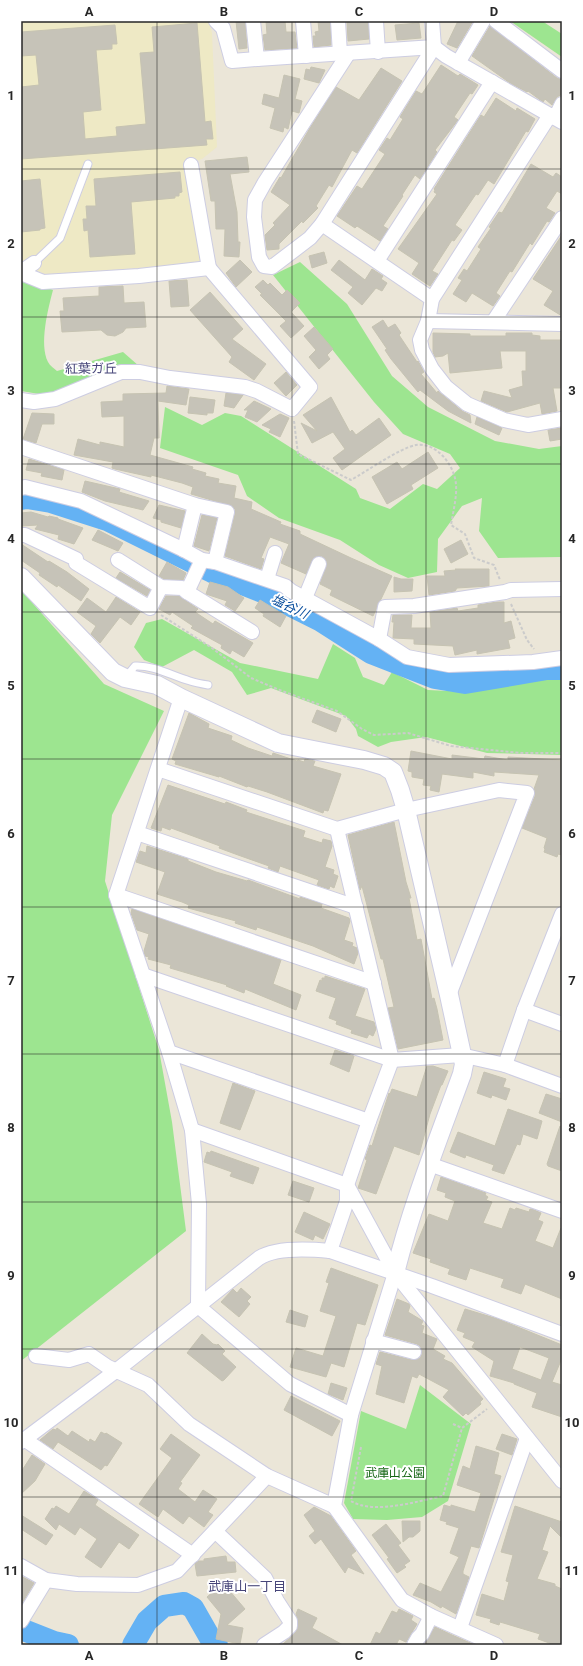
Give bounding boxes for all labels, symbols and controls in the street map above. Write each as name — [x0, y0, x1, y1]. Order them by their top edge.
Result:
text: A — [85, 4, 94, 19]
text: B — [220, 4, 228, 19]
text: C — [355, 4, 364, 19]
text: D — [490, 4, 498, 19]
text: 1 — [7, 88, 15, 103]
text: 1 — [568, 88, 576, 103]
text: 2 — [7, 236, 15, 251]
text: 2 — [568, 236, 576, 251]
district label: 紅葉ガ丘 — [65, 361, 117, 376]
text: 3 — [7, 383, 15, 398]
text: 3 — [568, 383, 576, 398]
text: 4 — [7, 531, 15, 546]
text: 4 — [568, 531, 576, 546]
water label: 塩谷川 — [269, 591, 312, 623]
text: 5 — [7, 678, 15, 693]
text: 5 — [568, 678, 576, 693]
text: 6 — [7, 826, 15, 841]
text: 6 — [568, 826, 576, 841]
text: 7 — [7, 973, 15, 988]
text: 7 — [568, 973, 576, 988]
text: 8 — [7, 1120, 15, 1135]
text: 8 — [568, 1120, 576, 1135]
text: 9 — [7, 1268, 15, 1283]
text: 9 — [568, 1268, 576, 1283]
text: 10 — [4, 1415, 18, 1430]
text: 10 — [565, 1415, 579, 1430]
park label: 武庫山公園 — [365, 1466, 425, 1480]
text: 11 — [4, 1563, 18, 1578]
text: 11 — [565, 1563, 579, 1578]
district label: 武庫山一丁目 — [208, 1579, 286, 1594]
text: A — [85, 1648, 94, 1663]
text: B — [220, 1648, 228, 1663]
text: C — [355, 1648, 364, 1663]
text: D — [490, 1648, 498, 1663]

